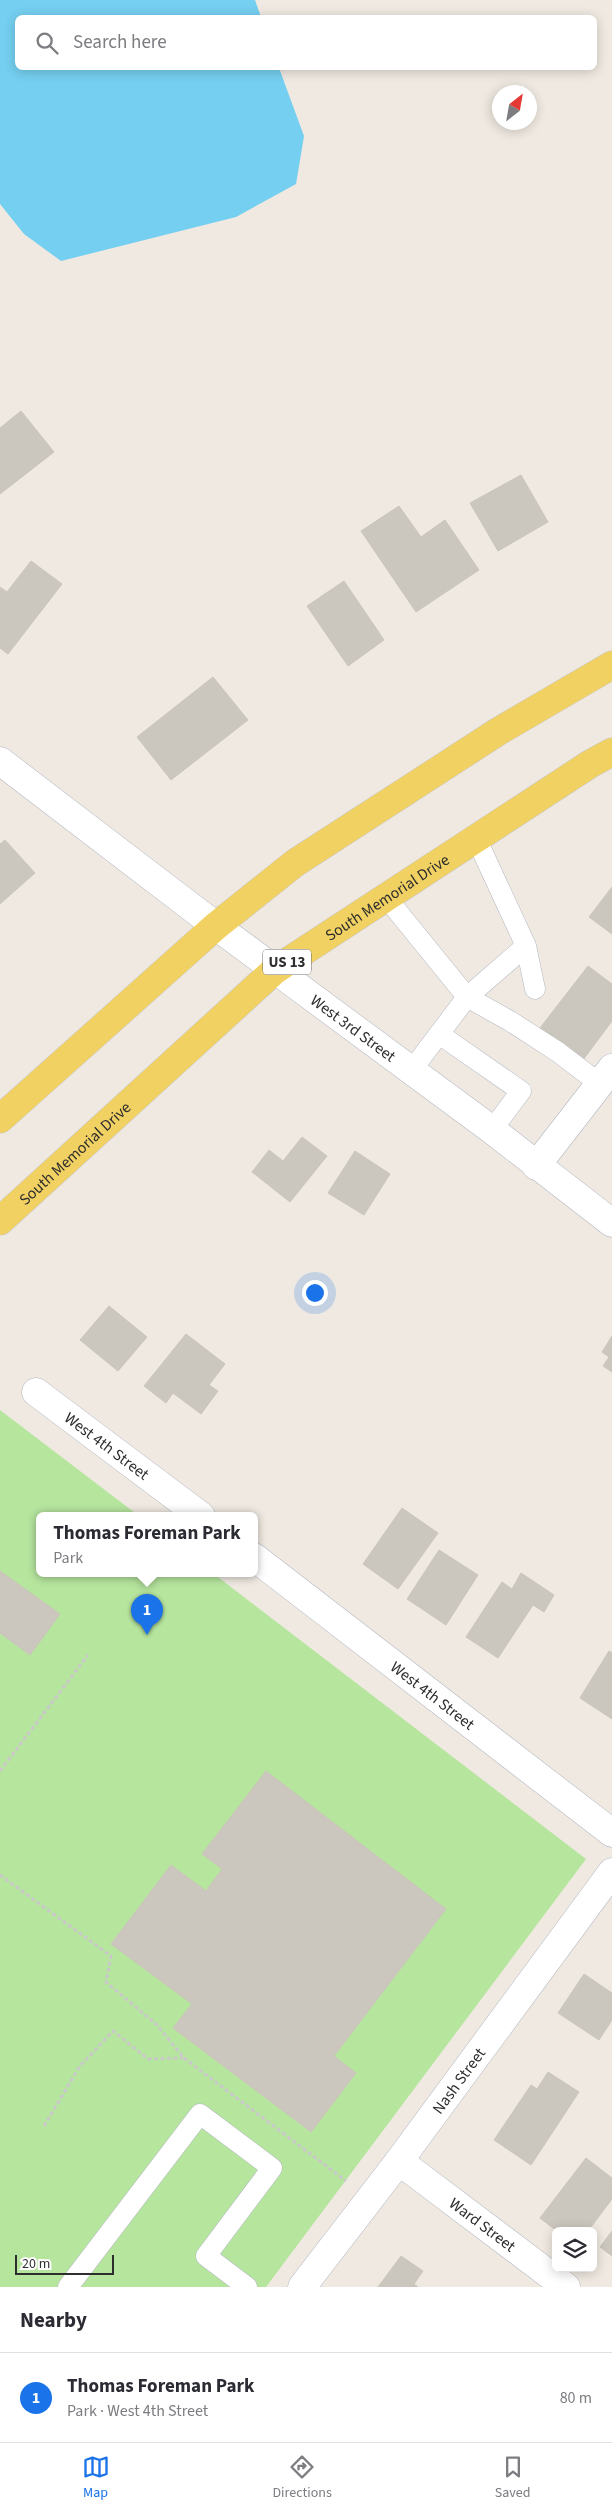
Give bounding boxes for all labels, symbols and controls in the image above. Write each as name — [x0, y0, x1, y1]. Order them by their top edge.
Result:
search box — [15, 15, 597, 70]
icon: search — [33, 29, 61, 57]
text: Search here — [73, 29, 167, 56]
north arrow — [492, 85, 537, 130]
street label: South Memorial Drive — [321, 849, 454, 946]
road number: US 13 — [263, 950, 311, 974]
street label: West 3rd Street — [306, 990, 401, 1068]
street label: South Memorial Drive — [15, 1097, 136, 1210]
your location — [302, 1280, 328, 1306]
street label: West 4th Street — [60, 1407, 154, 1486]
popup — [36, 1512, 258, 1577]
text: Thomas Foreman Park — [53, 1520, 241, 1547]
text: Park — [53, 1547, 83, 1569]
pin: 1 — [131, 1594, 163, 1635]
street label: West 4th Street — [386, 1656, 480, 1736]
street label: Nash Street — [427, 2043, 491, 2119]
street label: Ward Street — [444, 2193, 520, 2258]
map controls — [552, 2227, 597, 2272]
button: layers — [552, 2227, 597, 2272]
scale bar — [15, 2252, 114, 2275]
text: 20 m — [22, 2254, 50, 2274]
text: Nearby — [20, 2305, 87, 2335]
text: Thomas Foreman Park — [67, 2373, 254, 2400]
text: 1 — [32, 2387, 40, 2409]
text: 80 m — [560, 2387, 592, 2409]
text: Park · West 4th Street — [67, 2400, 208, 2422]
tab: Map — [82, 2453, 110, 2503]
tab: Directions — [273, 2453, 332, 2503]
tab: Saved — [495, 2453, 530, 2503]

